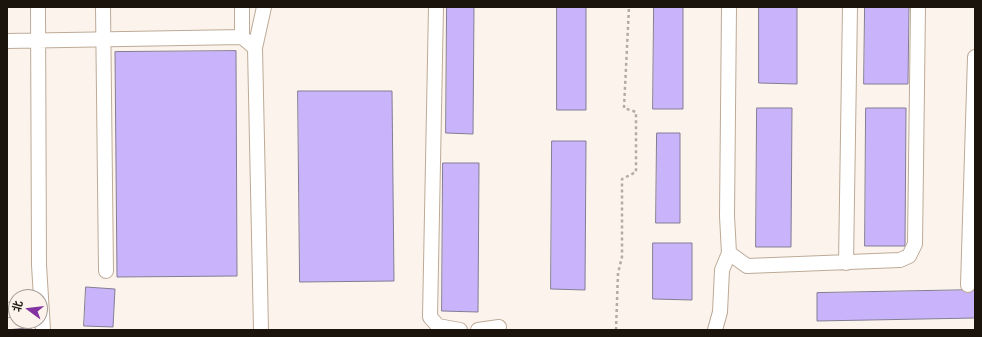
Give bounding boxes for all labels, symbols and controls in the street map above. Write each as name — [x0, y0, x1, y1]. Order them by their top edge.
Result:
north arrow — [8, 289, 48, 329]
text: 北 — [9, 299, 26, 313]

